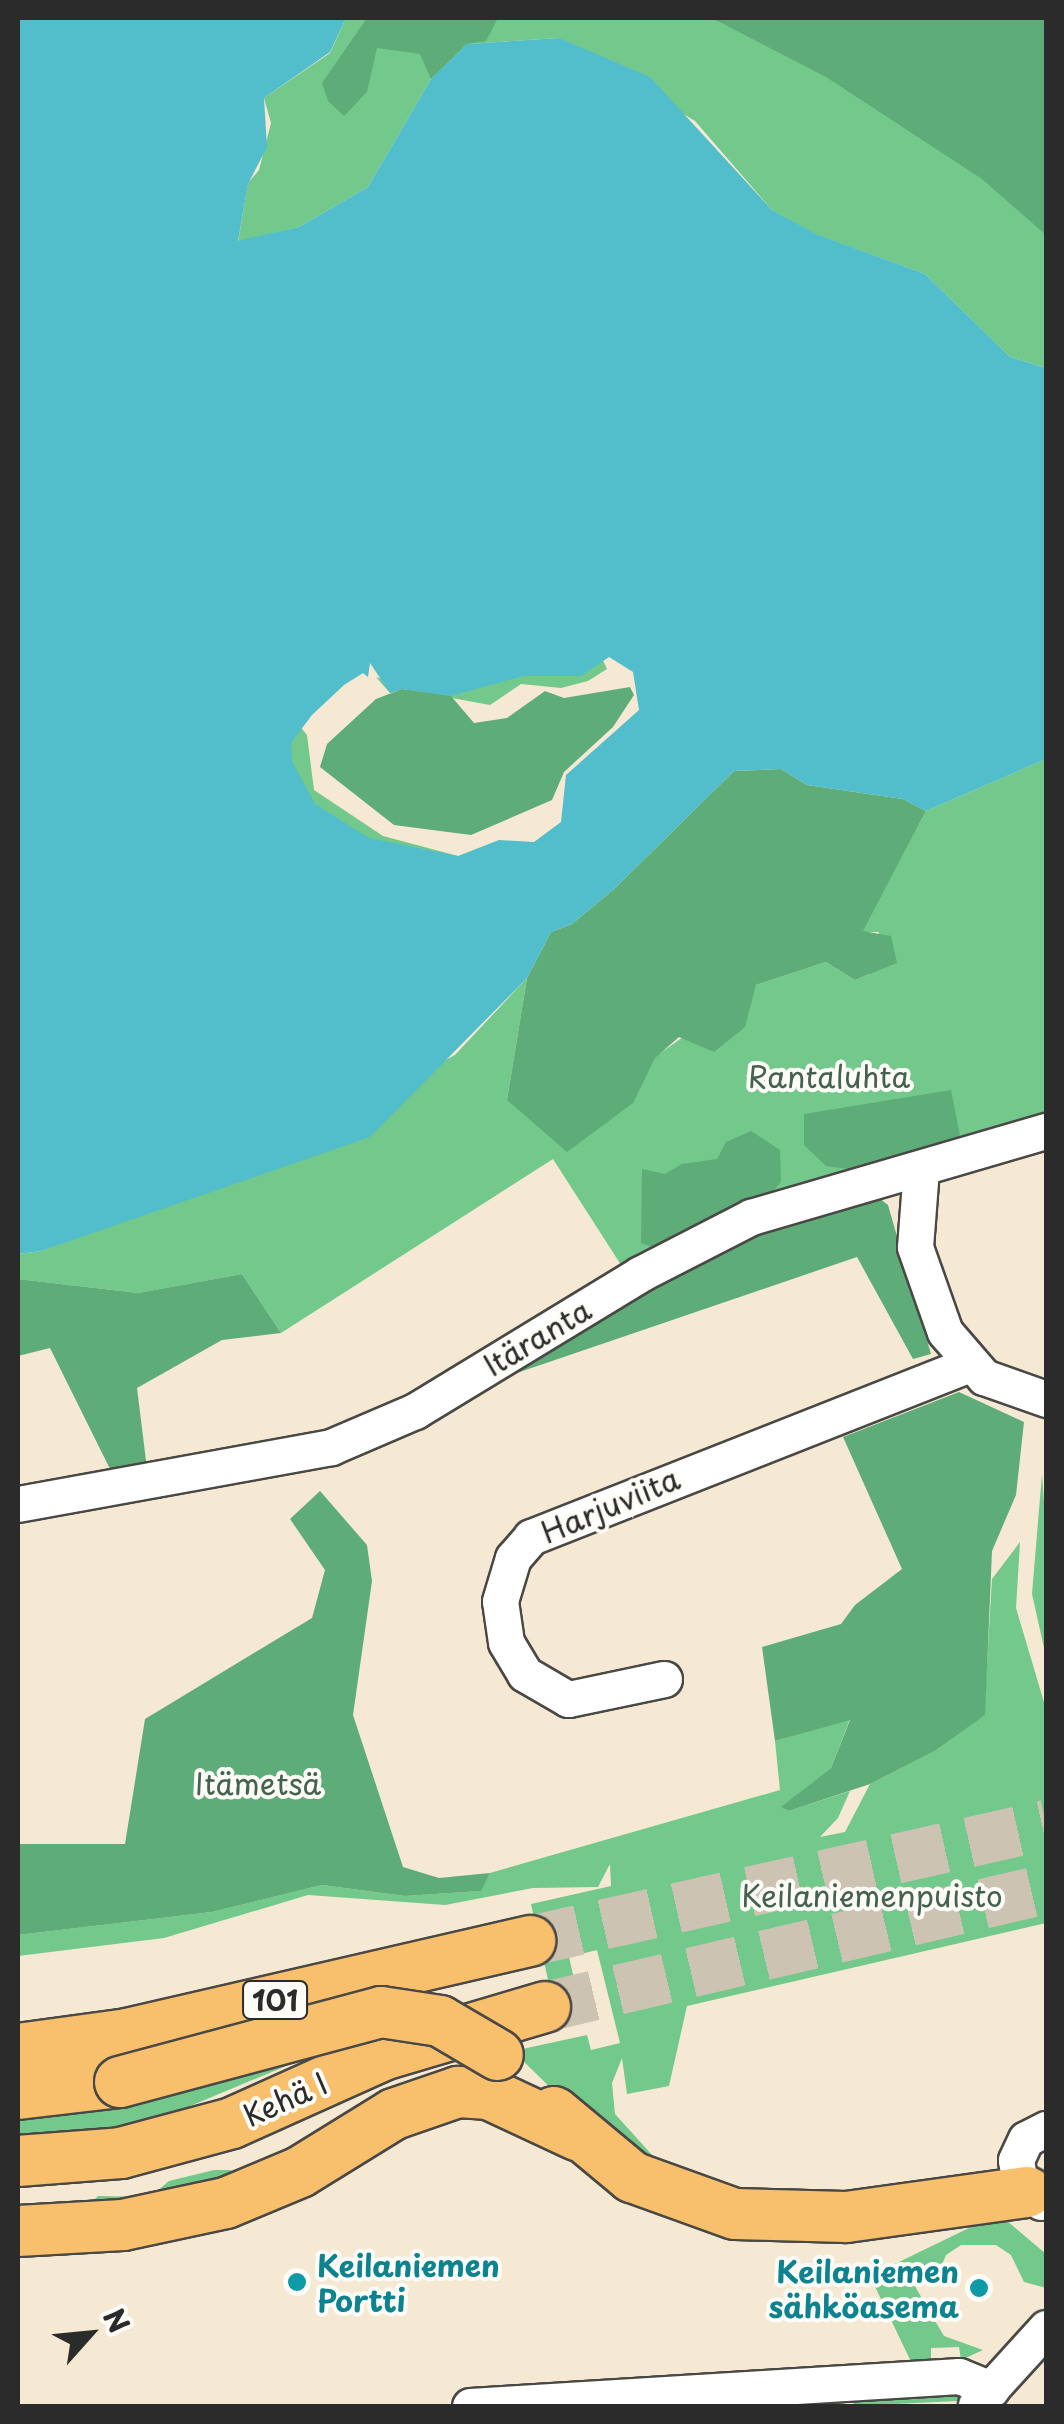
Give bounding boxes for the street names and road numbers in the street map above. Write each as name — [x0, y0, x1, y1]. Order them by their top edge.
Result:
street label: Itäranta — [477, 1291, 597, 1383]
street label: Harjuviita — [535, 1460, 685, 1550]
road number: 101 — [240, 1977, 310, 2023]
street label: Kehä I — [237, 2065, 333, 2133]

